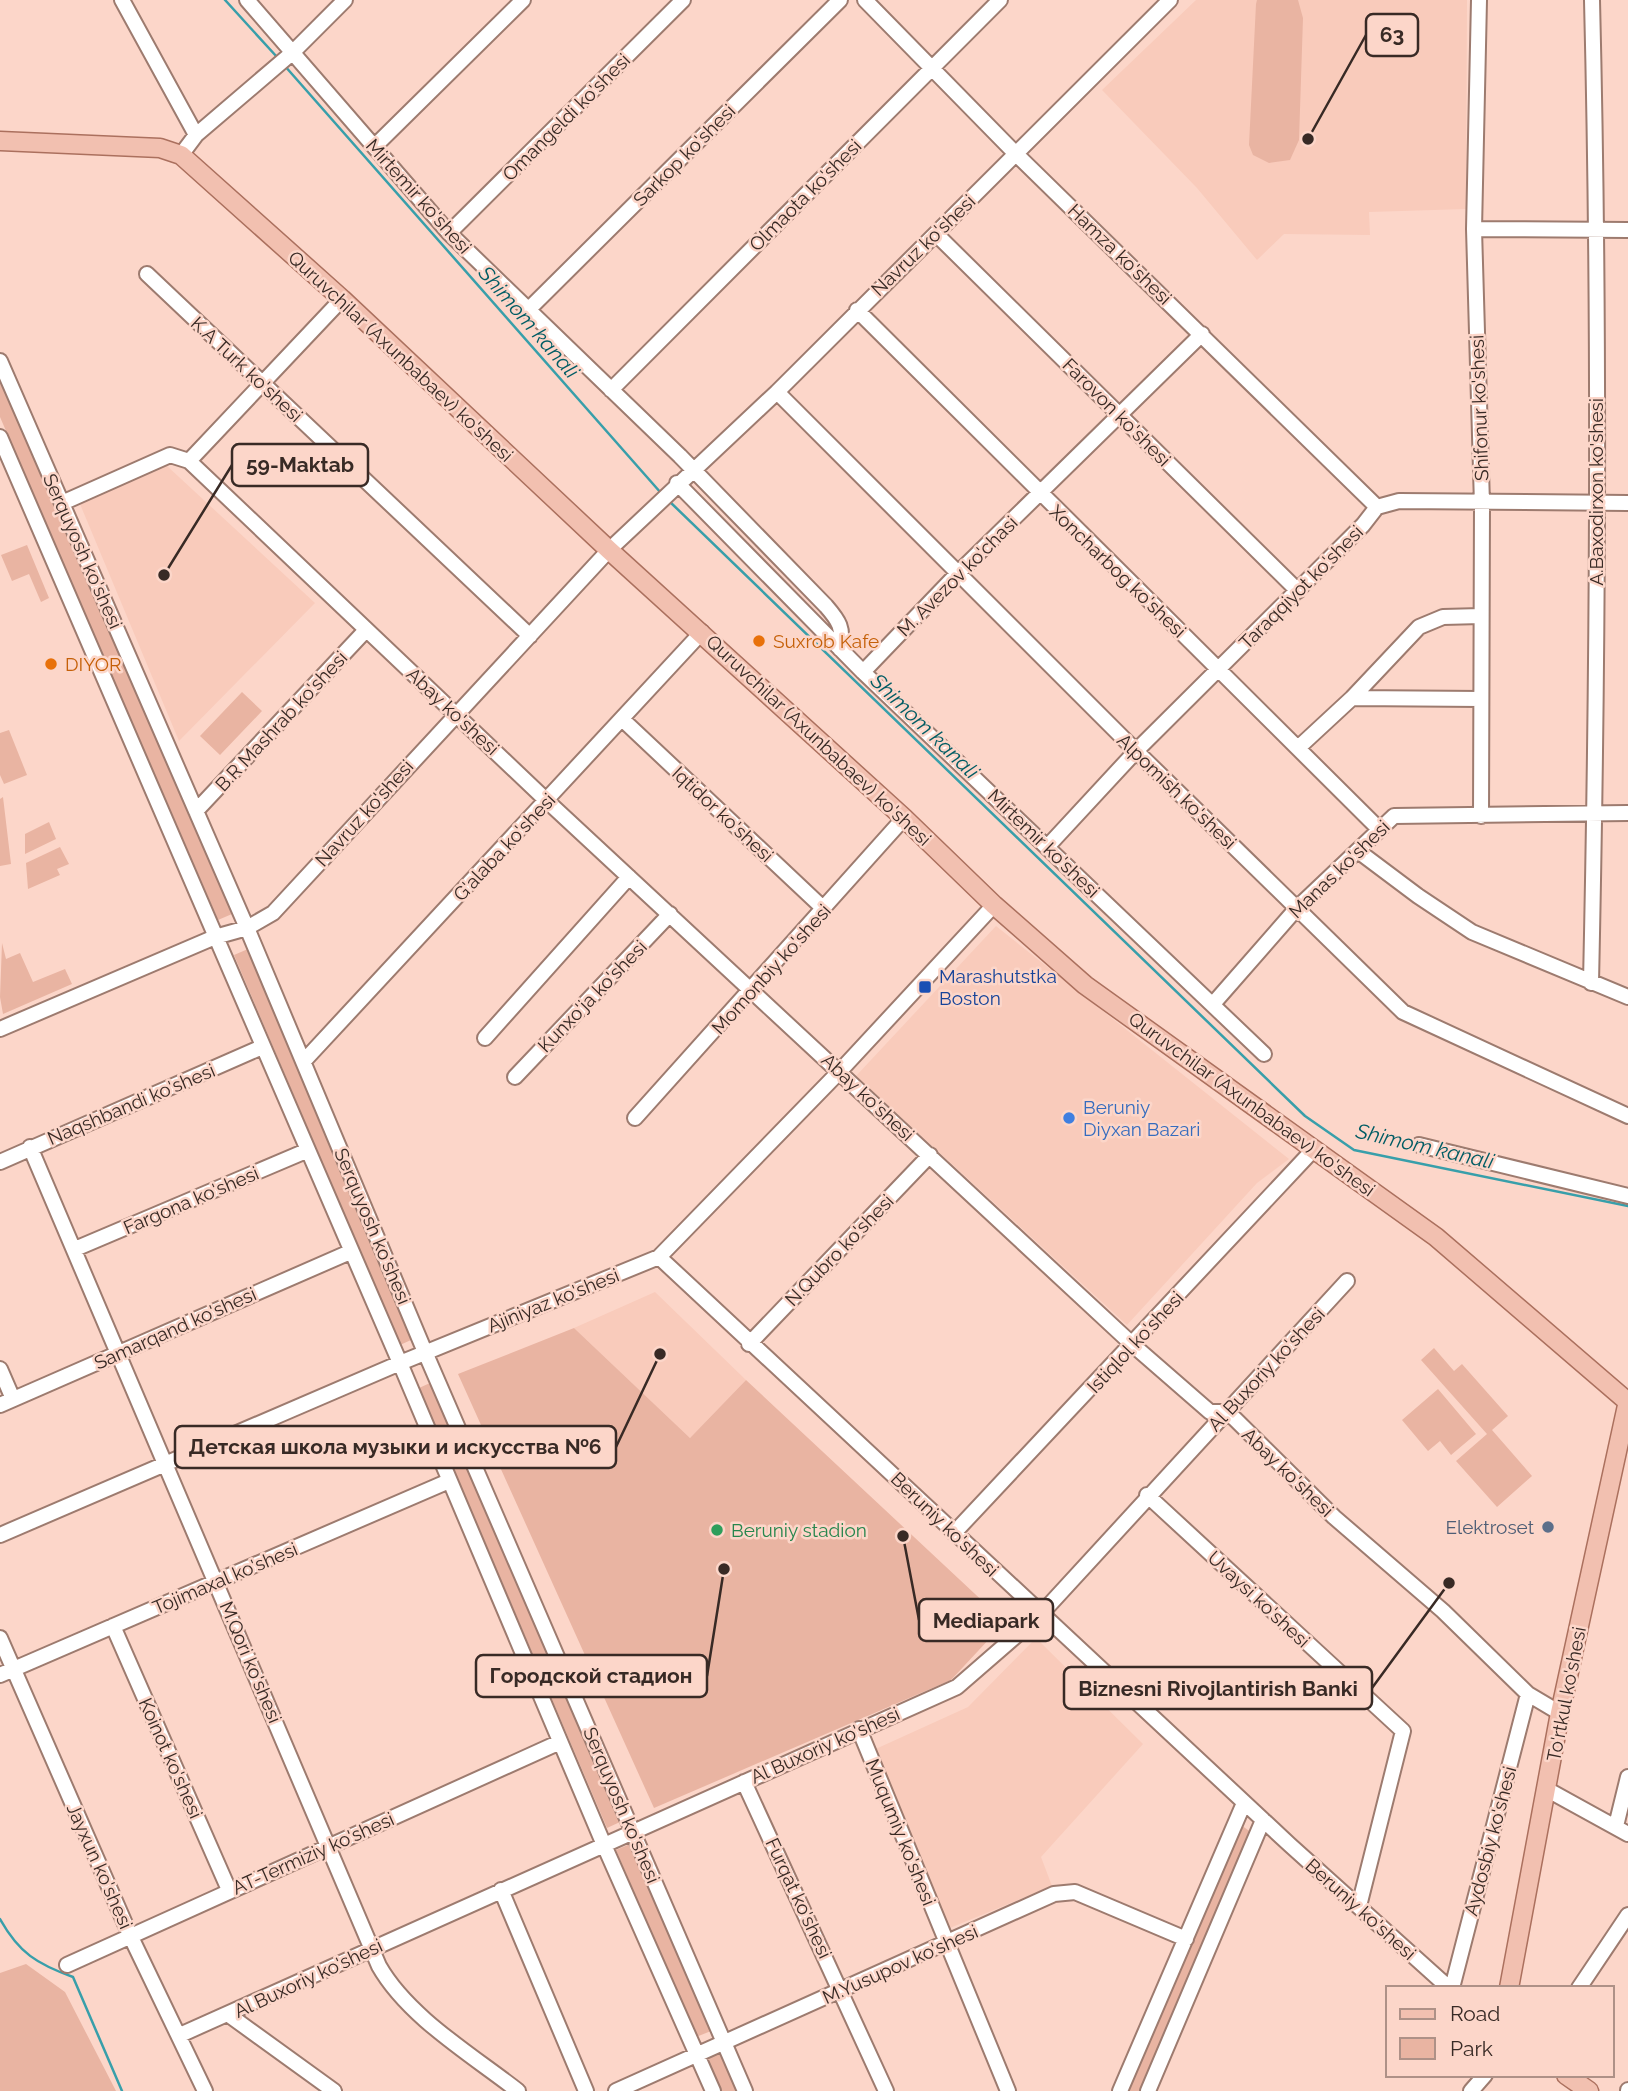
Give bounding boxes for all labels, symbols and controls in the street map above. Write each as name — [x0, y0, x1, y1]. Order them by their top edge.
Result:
callout: 63 — [1366, 14, 1418, 56]
text: 63 — [1380, 22, 1404, 47]
street label: Omangeldi ko'shesi — [498, 49, 634, 185]
street label: Sarkop ko'shesi — [629, 100, 739, 210]
street label: Mirtemir ko'shesi — [362, 134, 476, 258]
street label: Olmaota ko'shesi — [745, 135, 865, 255]
street label: Navruz ko'shesi — [867, 190, 979, 300]
street label: Hamza ko'shesi — [1064, 199, 1176, 309]
street label: Quruvchilar (Axunbabaev) ko'shesi — [284, 246, 518, 466]
water label: Shimom kanali — [473, 260, 585, 384]
street label: K.A Turk ko'shesi — [187, 312, 307, 426]
street label: Shifonur ko'shesi — [1465, 335, 1493, 481]
street label: Farovon ko'shesi — [1058, 353, 1176, 471]
street label: A.Baxodirxon ko'shesi — [1585, 398, 1607, 586]
callout: 59-Maktab — [232, 444, 368, 486]
text: 59-Maktab — [246, 452, 354, 477]
street label: Serquyosh ko'shesi — [39, 470, 127, 632]
street label: Xoncharbog ko'shesi — [1045, 500, 1191, 642]
street label: M. Avezov ko'chasi — [892, 511, 1022, 641]
street label: Taraqqiyot ko'shesi — [1235, 521, 1367, 653]
street label: Quruvchilar (Axunbabaev) ko'shesi — [702, 630, 936, 850]
place label: Suxrob Kafe — [773, 630, 879, 652]
marker: Suxrob Kafe — [751, 633, 767, 649]
street label: B.R Mashrab ko'shesi — [211, 647, 351, 795]
place label: DIYOR — [65, 653, 121, 675]
marker: DIYOR — [43, 656, 59, 672]
street label: Abay ko'shesi — [402, 663, 504, 759]
water label: Shimom kanali — [865, 667, 985, 784]
street label: Alpomish ko'shesi — [1113, 729, 1241, 853]
street label: Navruz ko'shesi — [310, 755, 418, 871]
street label: Iqtidor ko'shesi — [668, 762, 778, 866]
street label: Mirtemir ko'shesi — [984, 784, 1104, 902]
street label: G'alaba ko'shesi — [449, 789, 559, 905]
street label: Manas ko'shesi — [1284, 816, 1394, 922]
street label: Momonbiy ko'shesi — [707, 900, 835, 1038]
street label: Kunxo'ja ko'shesi — [533, 936, 651, 1056]
place label: Marashutstka Boston — [939, 965, 1057, 1009]
marker: Marashutstka Boston — [917, 979, 933, 995]
street label: Quruvchilar (Axunbabaev) ko'shesi — [1125, 1007, 1379, 1201]
street label: Abay ko'shesi — [817, 1049, 919, 1145]
street label: Naqshbandi ko'shesi — [44, 1059, 218, 1149]
place label: Beruniy Diyxan Bazari — [1083, 1096, 1200, 1140]
marker: Beruniy Diyxan Bazari — [1061, 1110, 1077, 1126]
water label: Shimom kanali — [1353, 1118, 1497, 1174]
street label: Serquyosh ko'shesi — [330, 1145, 416, 1307]
street label: Fargona ko'shesi — [120, 1162, 262, 1238]
street label: N.Qubro ko'shesi — [780, 1190, 898, 1310]
street label: Ajiniyaz ko'shesi — [484, 1264, 622, 1336]
street label: Samarqand ko'shesi — [91, 1282, 259, 1374]
street label: Istiqlol ko'shesi — [1082, 1287, 1188, 1397]
street label: Al Buxoriy ko'shesi — [1203, 1303, 1329, 1435]
street label: Abay ko'shesi — [1238, 1423, 1338, 1521]
callout: Детская школа музыки и искусства №6 — [175, 1426, 616, 1468]
text: Детская школа музыки и искусства №6 — [189, 1434, 601, 1459]
street label: Beruniy ko'shesi — [887, 1467, 1003, 1581]
place label: Elektroset — [1445, 1516, 1535, 1538]
place label: Beruniy stadion — [731, 1519, 867, 1541]
marker: Elektroset — [1540, 1519, 1556, 1535]
marker: Beruniy stadion — [709, 1522, 725, 1538]
street label: Tojimaxal ko'shesi — [149, 1538, 301, 1618]
street label: Uvaysi ko'shesi — [1203, 1546, 1315, 1652]
street label: M.Qori ko'shesi — [215, 1598, 287, 1726]
callout: Mediapark — [919, 1599, 1053, 1641]
text: Mediapark — [933, 1608, 1040, 1633]
street label: To'rtkul ko'shesi — [1542, 1625, 1590, 1763]
callout: Городской стадион — [476, 1655, 707, 1697]
text: Городской стадион — [489, 1663, 693, 1688]
callout: Biznesni Rivojlantirish Banki — [1064, 1667, 1372, 1709]
text: Biznesni Rivojlantirish Banki — [1078, 1676, 1358, 1701]
street label: Koinot ko'shesi — [135, 1694, 207, 1822]
street label: Al Buxoriy ko'shesi — [747, 1702, 903, 1788]
street label: Serquyosh ko'shesi — [579, 1724, 665, 1886]
street label: Muqumiy ko'shesi — [862, 1756, 940, 1908]
street label: Aydosbiy ko'shesi — [1459, 1764, 1521, 1918]
street label: Jayxun ko'shesi — [63, 1800, 137, 1932]
street label: AT-Termiziy ko'shesi — [229, 1807, 397, 1899]
street label: Furqat ko'shesi — [761, 1834, 837, 1962]
street label: Beruniy ko'shesi — [1301, 1854, 1421, 1964]
street label: M.Yusupov ko'shesi — [819, 1920, 981, 2008]
street label: Al Buxoriy ko'shesi — [230, 1934, 386, 2022]
legend — [1386, 1986, 1614, 2077]
text: Road — [1450, 2001, 1500, 2026]
text: Park — [1450, 2036, 1493, 2061]

